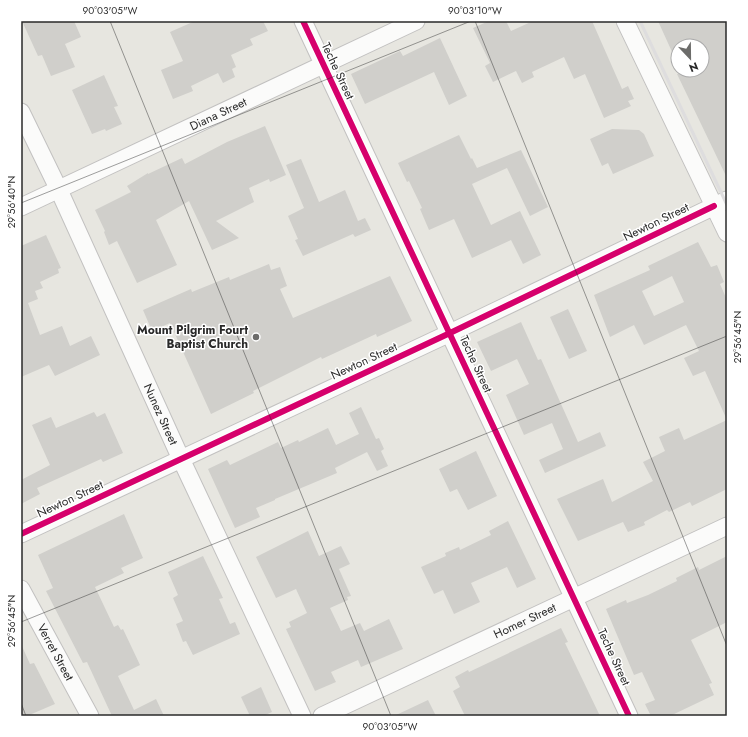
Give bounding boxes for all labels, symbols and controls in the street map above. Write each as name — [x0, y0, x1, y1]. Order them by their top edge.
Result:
text: 90°03'05"W — [82, 3, 138, 18]
text: 90°03'10"W — [448, 3, 502, 18]
north arrow — [670, 38, 710, 78]
street label: Teche Street — [317, 40, 359, 103]
text: N — [687, 58, 701, 76]
street label: Diana Street — [187, 93, 250, 135]
text: 29°56'40"N — [4, 176, 19, 228]
street label: Newton Street — [620, 198, 692, 246]
text: 29°56'45"N — [730, 311, 745, 363]
place label: Mount Pilgrim Fourt Baptist Church — [137, 321, 248, 353]
marker: Mount Pilgrim Fourt Baptist Church — [251, 332, 261, 342]
street label: Teche Street — [455, 333, 497, 396]
street label: Newton Street — [328, 338, 400, 384]
street label: Nunez Street — [139, 381, 183, 448]
street label: Newton Street — [34, 476, 106, 522]
text: 29°56'45"N — [4, 595, 19, 647]
street label: Homer Street — [491, 598, 559, 643]
street label: Verret Street — [33, 620, 78, 684]
street label: Teche Street — [593, 626, 635, 689]
text: 90°03'05"W — [362, 719, 418, 734]

